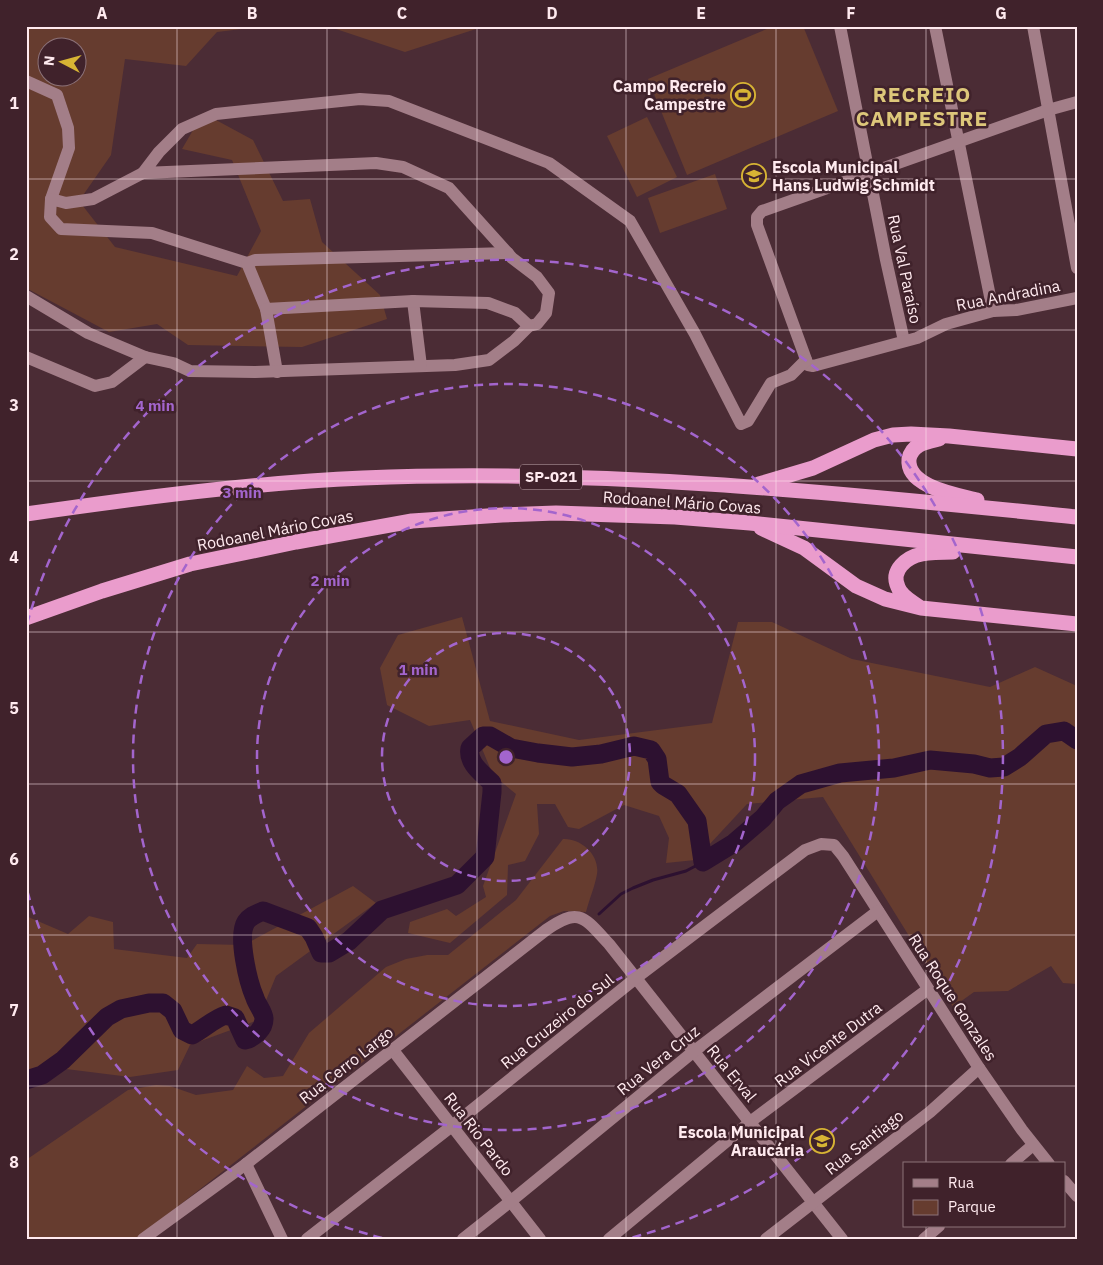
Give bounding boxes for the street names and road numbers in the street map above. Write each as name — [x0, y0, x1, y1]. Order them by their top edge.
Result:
street label: Rua Val Paraíso — [884, 213, 926, 325]
street label: Rua Andradina — [954, 275, 1062, 315]
road number: SP-021 — [520, 464, 582, 490]
street label: Rodoanel Mário Covas — [602, 486, 762, 518]
street label: Rodoanel Mário Covas — [195, 505, 355, 555]
street label: Rua Roque Gonzales — [904, 930, 1002, 1064]
street label: Rua Cruzeiro do Sul — [496, 969, 618, 1073]
street label: Rua Vicente Dutra — [770, 997, 886, 1091]
street label: Rua Vera Cruz — [613, 1021, 703, 1099]
street label: Rua Cerro Largo — [295, 1022, 397, 1108]
street label: Rua Erval — [703, 1040, 761, 1106]
street label: Rua Rio Pardo — [440, 1088, 518, 1180]
street label: Rua Santiago — [821, 1105, 907, 1179]

